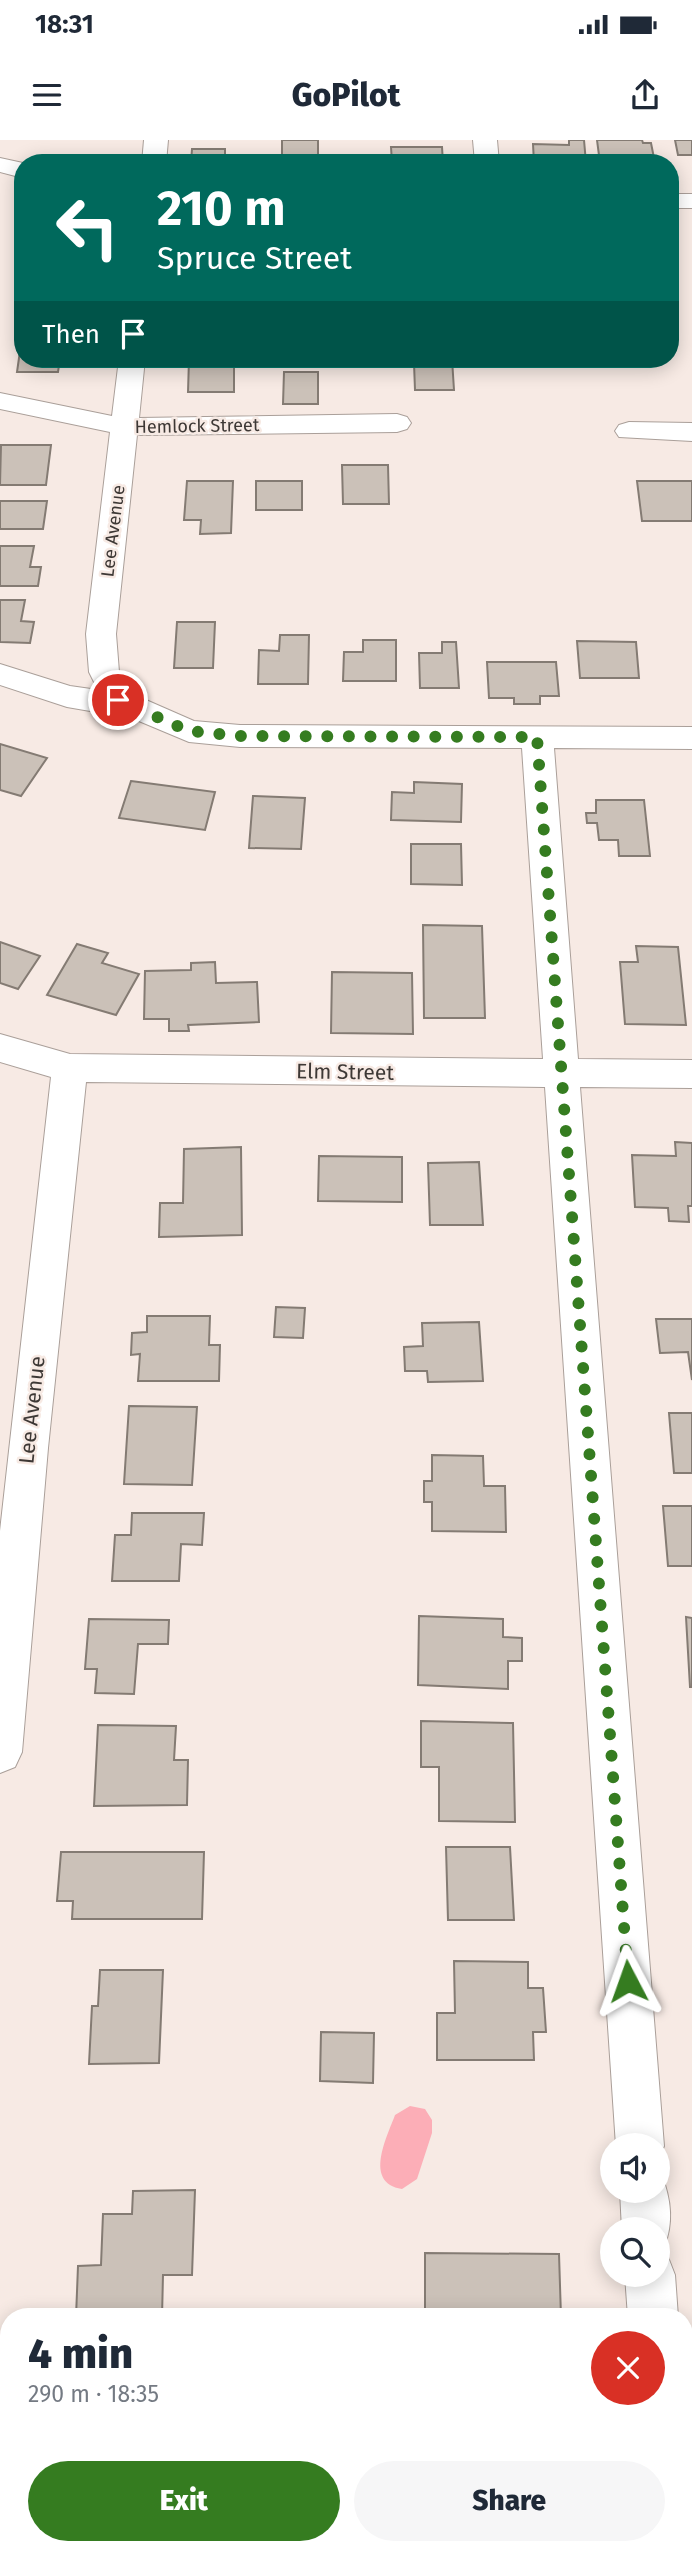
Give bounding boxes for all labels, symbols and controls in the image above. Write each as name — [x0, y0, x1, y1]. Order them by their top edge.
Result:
text: 18:31 — [35, 9, 94, 40]
icon: menu — [28, 76, 66, 114]
text: GoPilot — [292, 76, 400, 114]
icon: share — [626, 76, 664, 114]
text: 210 m — [157, 179, 286, 238]
icon: left — [42, 182, 133, 273]
text: Spruce Street — [157, 239, 352, 277]
icon: arrive — [114, 315, 152, 353]
text: Then — [42, 319, 100, 350]
street label: Hemlock Street — [135, 414, 260, 438]
street label: Lee Avenue — [96, 484, 130, 578]
pin — [88, 670, 148, 730]
icon: arrive — [99, 681, 137, 719]
street label: Elm Street — [296, 1058, 395, 1086]
street label: Lee Avenue — [13, 1355, 51, 1465]
position arrow — [591, 1944, 665, 2018]
map controls — [600, 2133, 670, 2287]
button: sound — [600, 2133, 670, 2203]
button: search — [600, 2217, 670, 2287]
text: 4 min — [28, 2329, 133, 2379]
button: close — [591, 2331, 665, 2405]
text: 290 m · 18:35 — [28, 2380, 159, 2408]
button: Exit — [28, 2461, 340, 2541]
button: Share — [354, 2461, 665, 2541]

